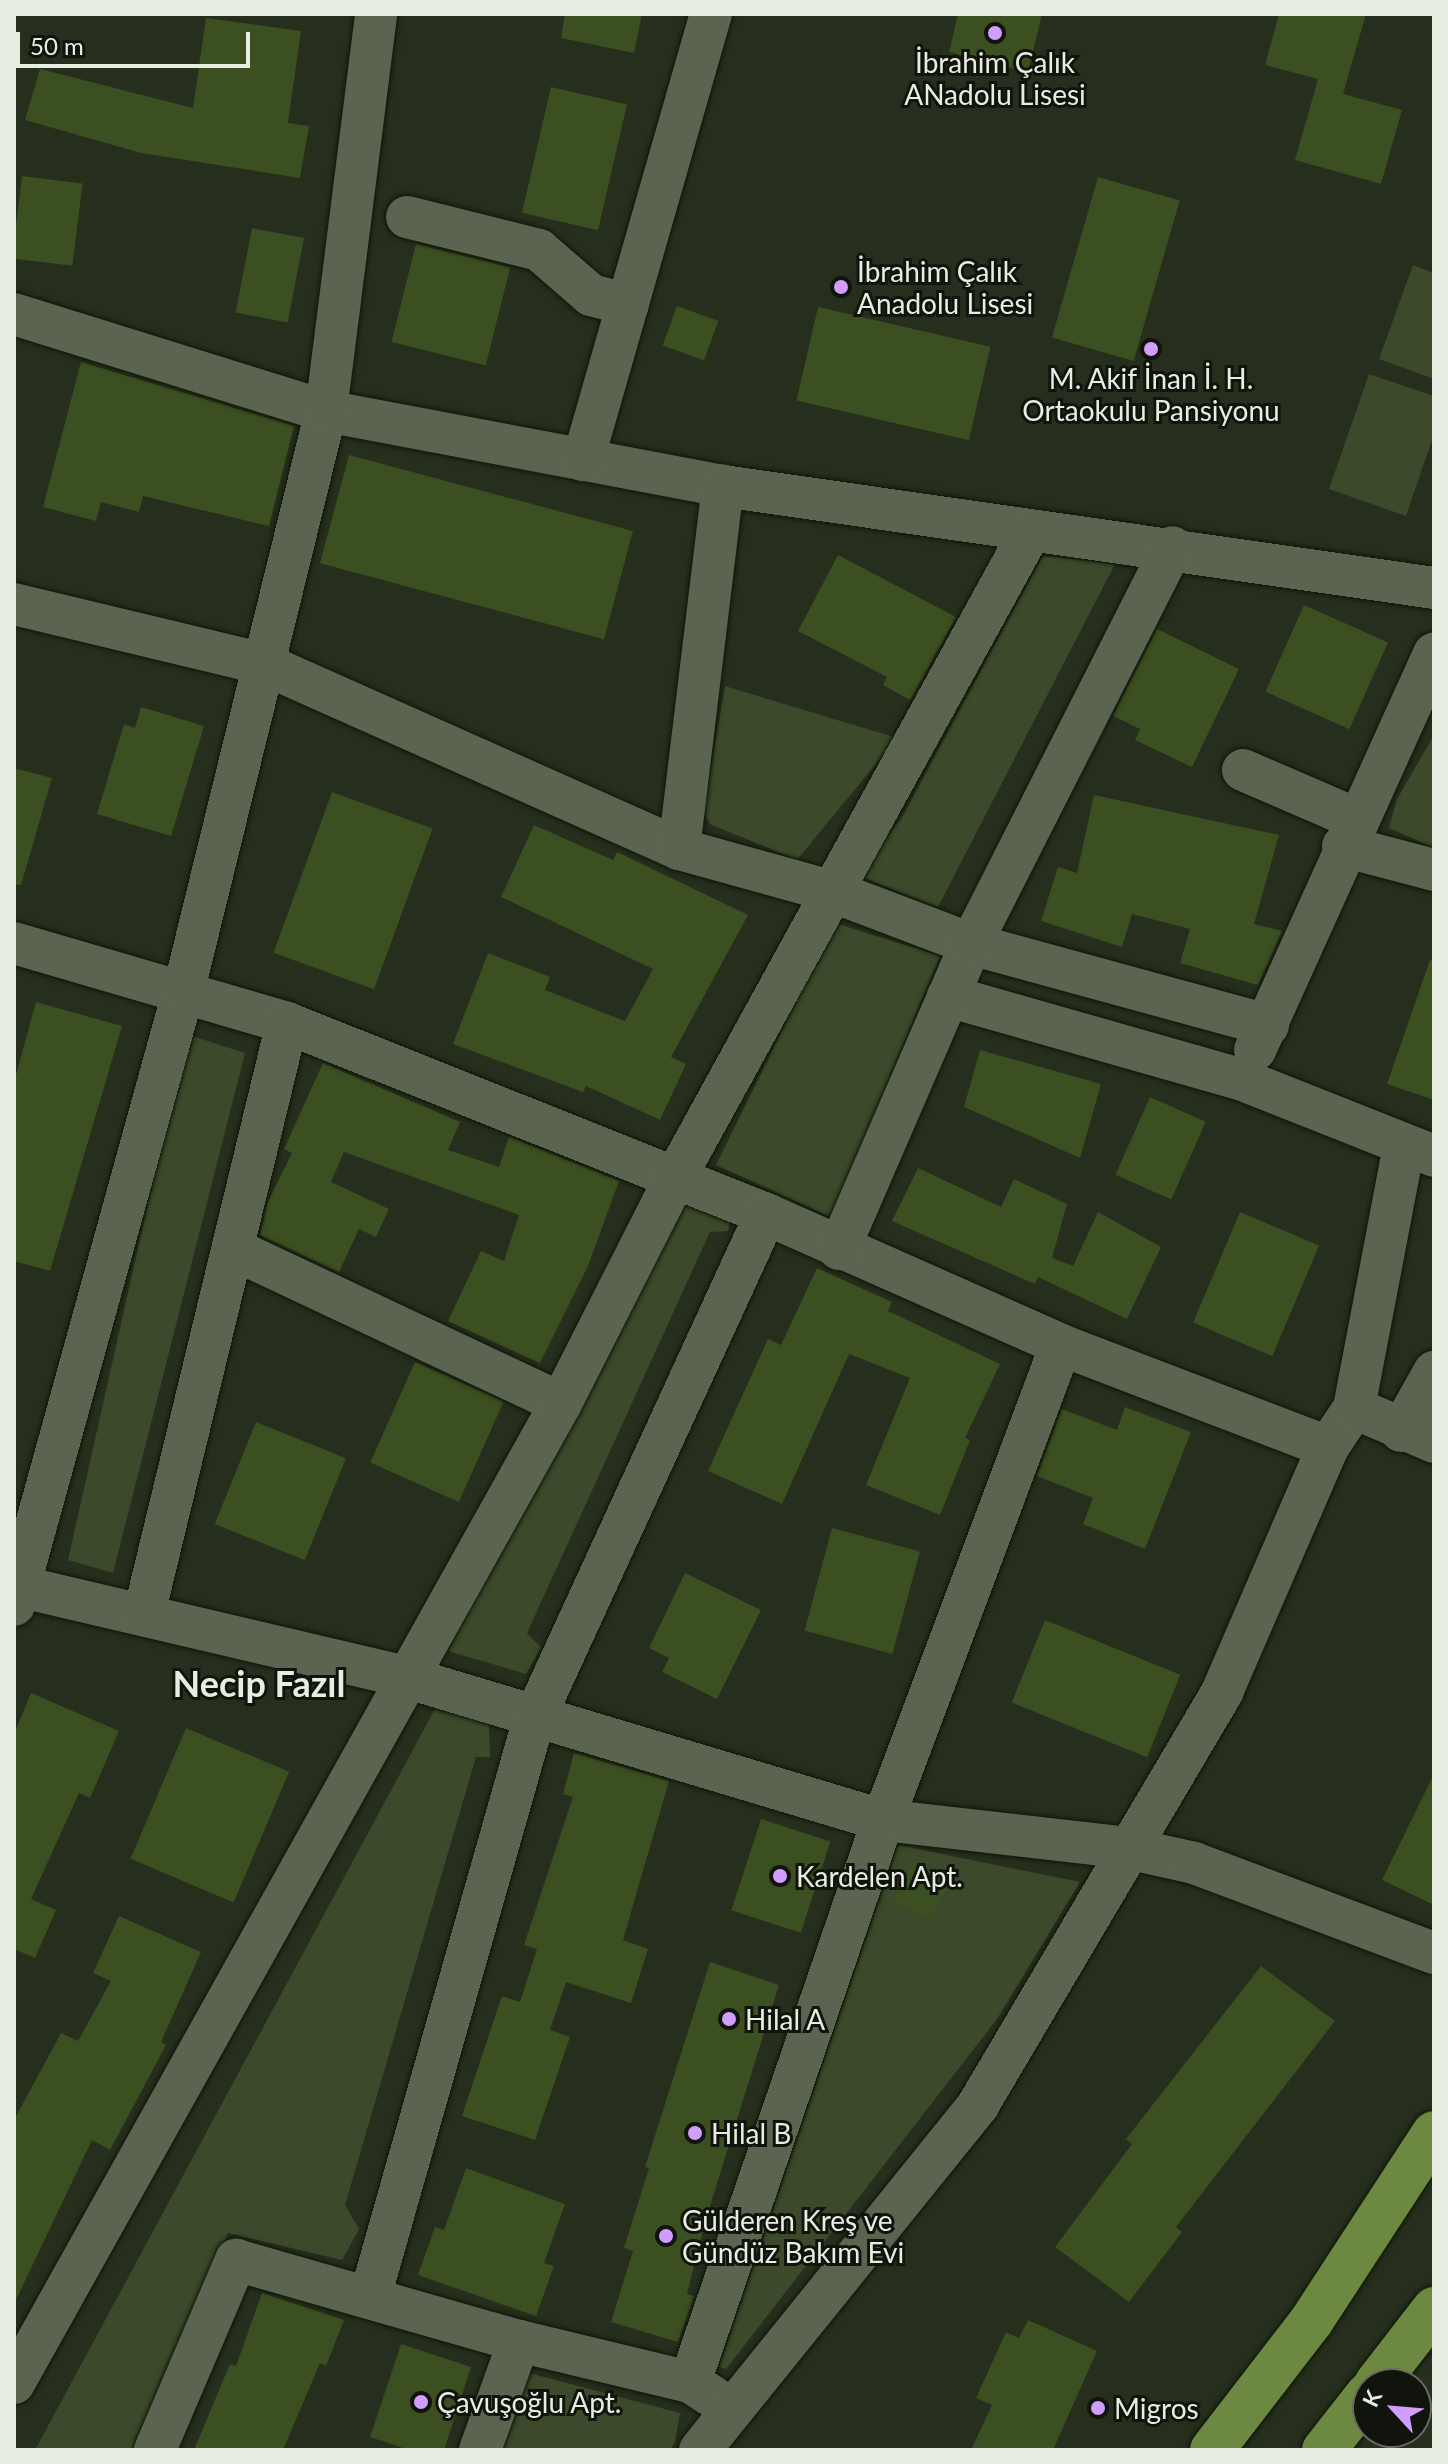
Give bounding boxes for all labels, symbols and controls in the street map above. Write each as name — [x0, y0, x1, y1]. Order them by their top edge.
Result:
scale bar — [20, 16, 254, 66]
marker: İbrahim Çalık ANadolu Lisesi — [986, 24, 1004, 42]
text: 50 m — [30, 31, 84, 60]
place label: İbrahim Çalık ANadolu Lisesi — [904, 45, 1086, 111]
place label: İbrahim Çalık Anadolu Lisesi — [857, 254, 1033, 320]
marker: İbrahim Çalık Anadolu Lisesi — [832, 278, 850, 296]
marker: M. Akif İnan İ. H. Ortaokulu Pansiyonu — [1142, 340, 1160, 358]
place label: M. Akif İnan İ. H. Ortaokulu Pansiyonu — [1022, 361, 1280, 427]
district label: Necip Fazıl — [173, 1662, 345, 1706]
place label: Kardelen Apt. — [796, 1859, 964, 1893]
marker: Kardelen Apt. — [771, 1867, 789, 1885]
place label: Hilal A — [745, 2002, 826, 2036]
marker: Hilal A — [720, 2010, 738, 2028]
place label: Hilal B — [711, 2116, 791, 2150]
marker: Hilal B — [686, 2124, 704, 2142]
place label: Gülderen Kreş ve Gündüz Bakım Evi — [682, 2203, 904, 2269]
marker: Gülderen Kreş ve Gündüz Bakım Evi — [657, 2227, 675, 2245]
north arrow — [1352, 2368, 1432, 2448]
place label: Çavuşoğlu Apt. — [437, 2385, 622, 2419]
text: K — [1356, 2385, 1387, 2411]
place label: Migros — [1114, 2391, 1199, 2425]
marker: Çavuşoğlu Apt. — [412, 2393, 430, 2411]
marker: Migros — [1089, 2399, 1107, 2417]

